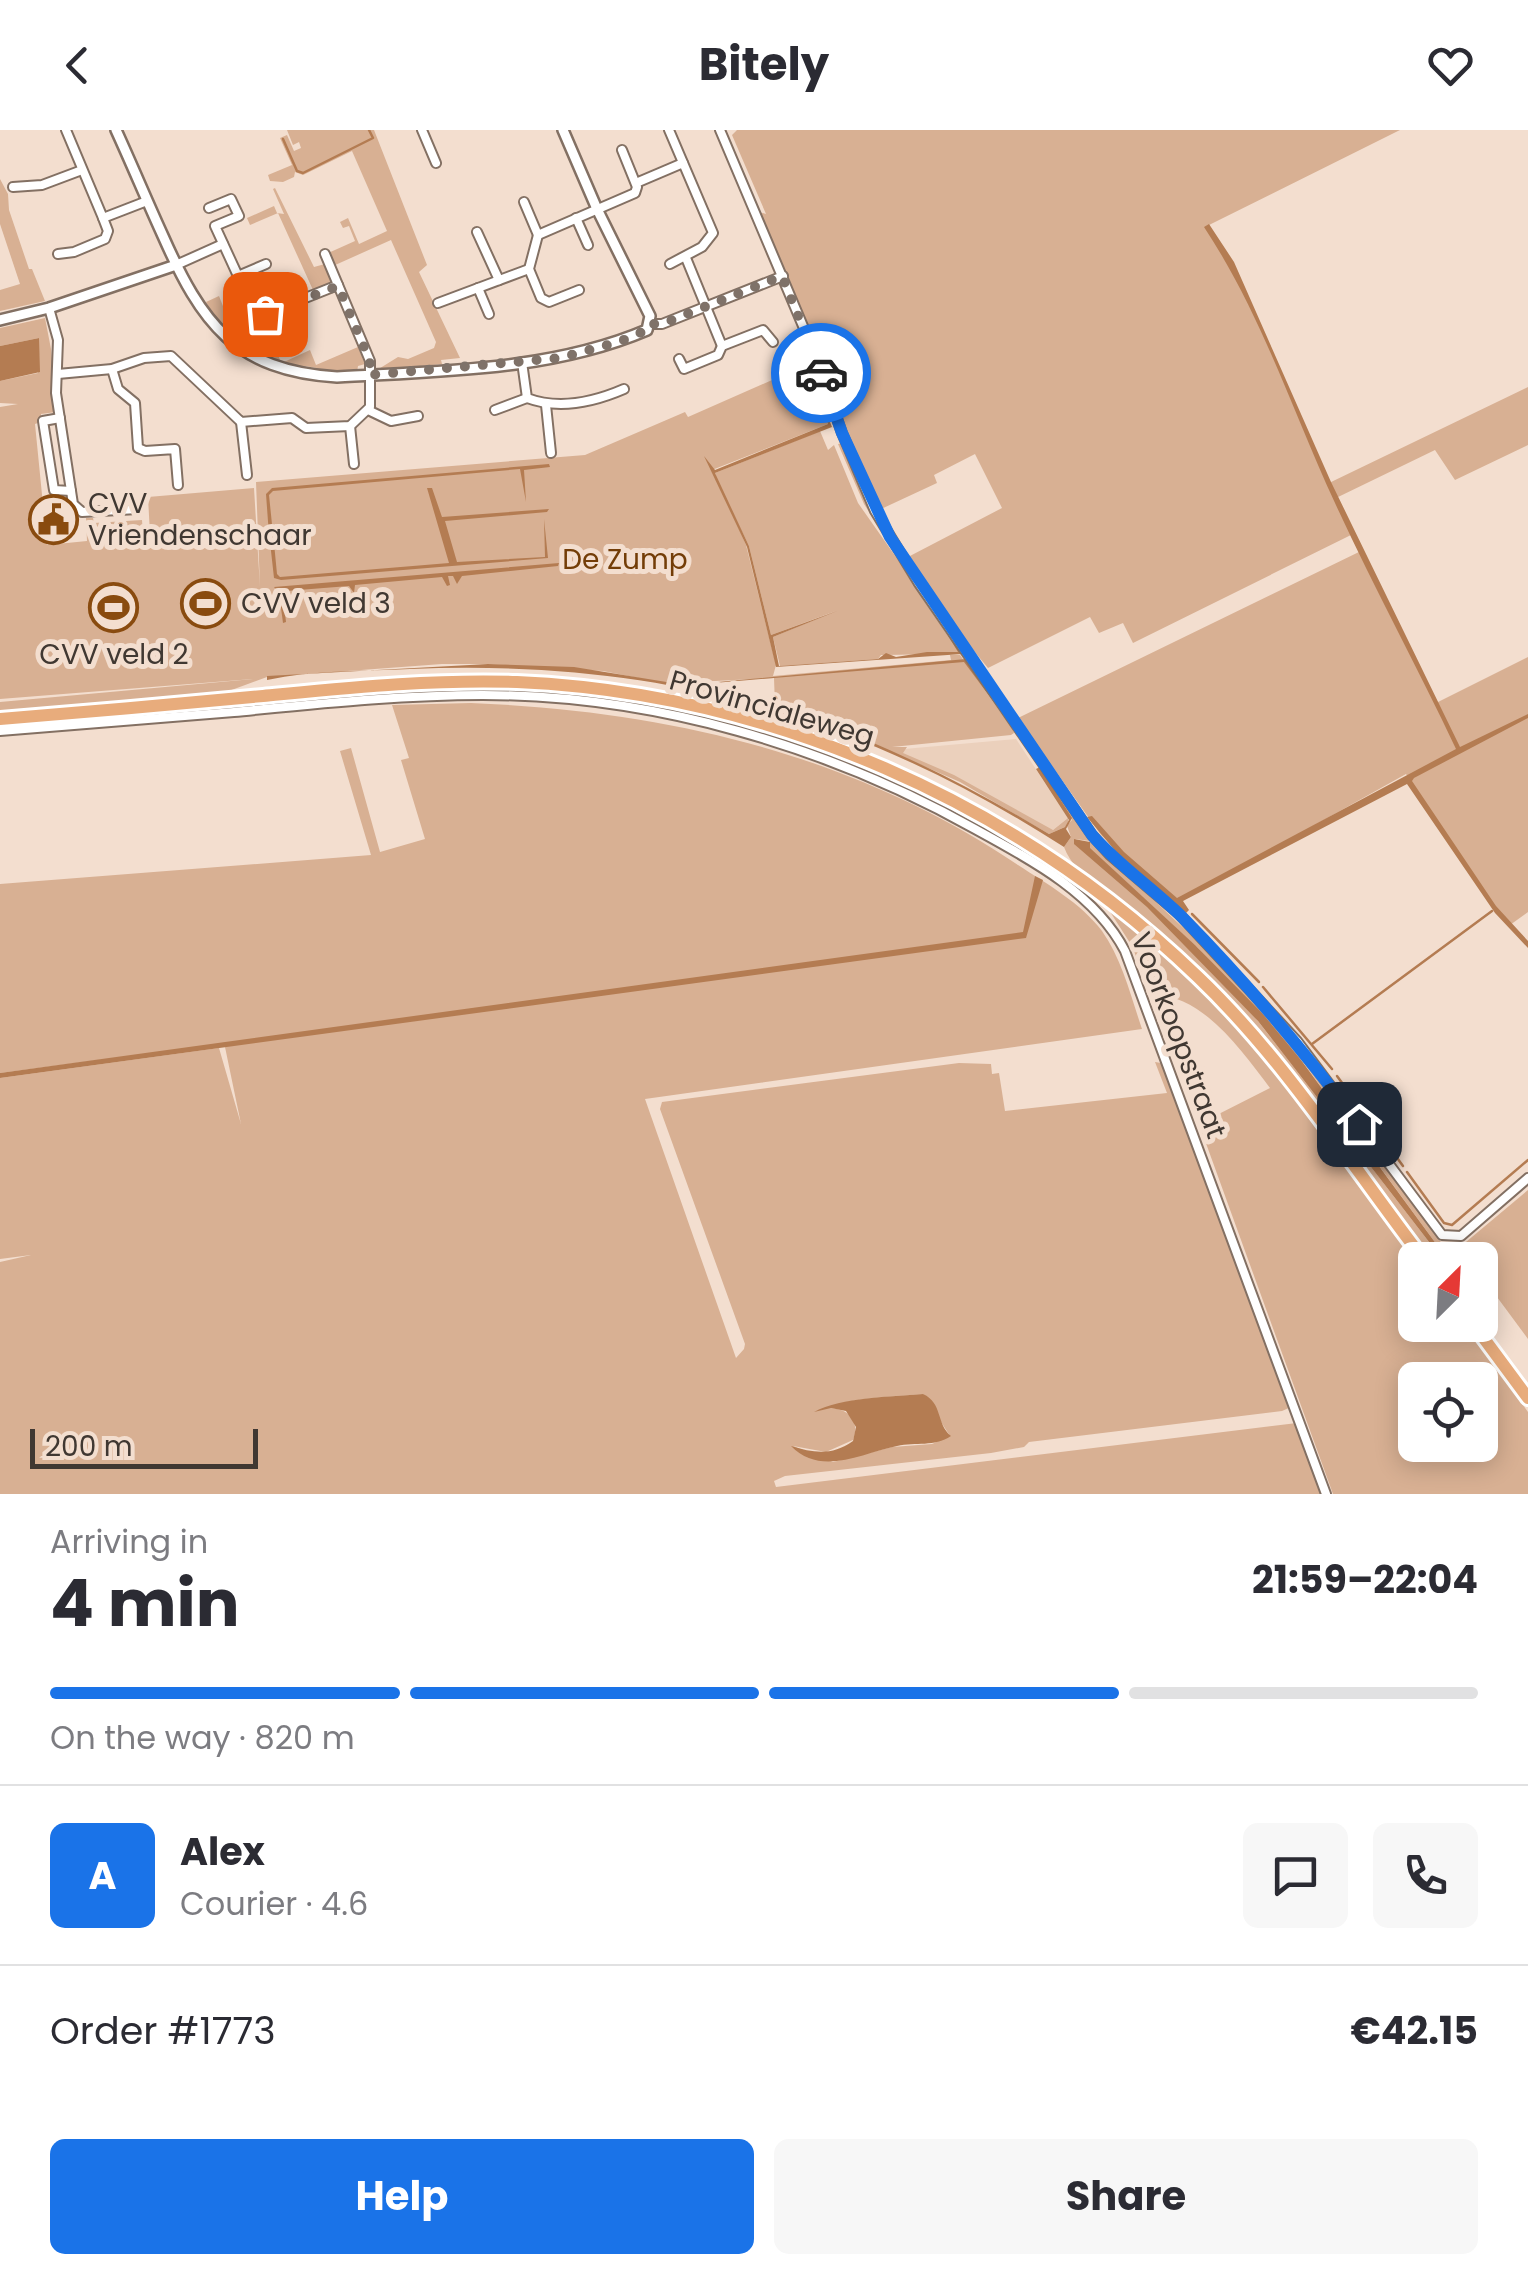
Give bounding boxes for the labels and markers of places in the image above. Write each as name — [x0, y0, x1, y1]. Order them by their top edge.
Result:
pin — [223, 272, 308, 357]
place label: CVV Vriendenschaar — [88, 484, 312, 555]
public building icon: CVV Vriendenschaar — [27, 493, 79, 545]
sports icon: CVV veld 3 — [180, 577, 232, 629]
sports icon: CVV veld 2 — [88, 581, 140, 633]
place label: CVV veld 3 — [241, 584, 391, 623]
place label: CVV veld 2 — [39, 635, 189, 674]
pin — [1317, 1082, 1402, 1167]

